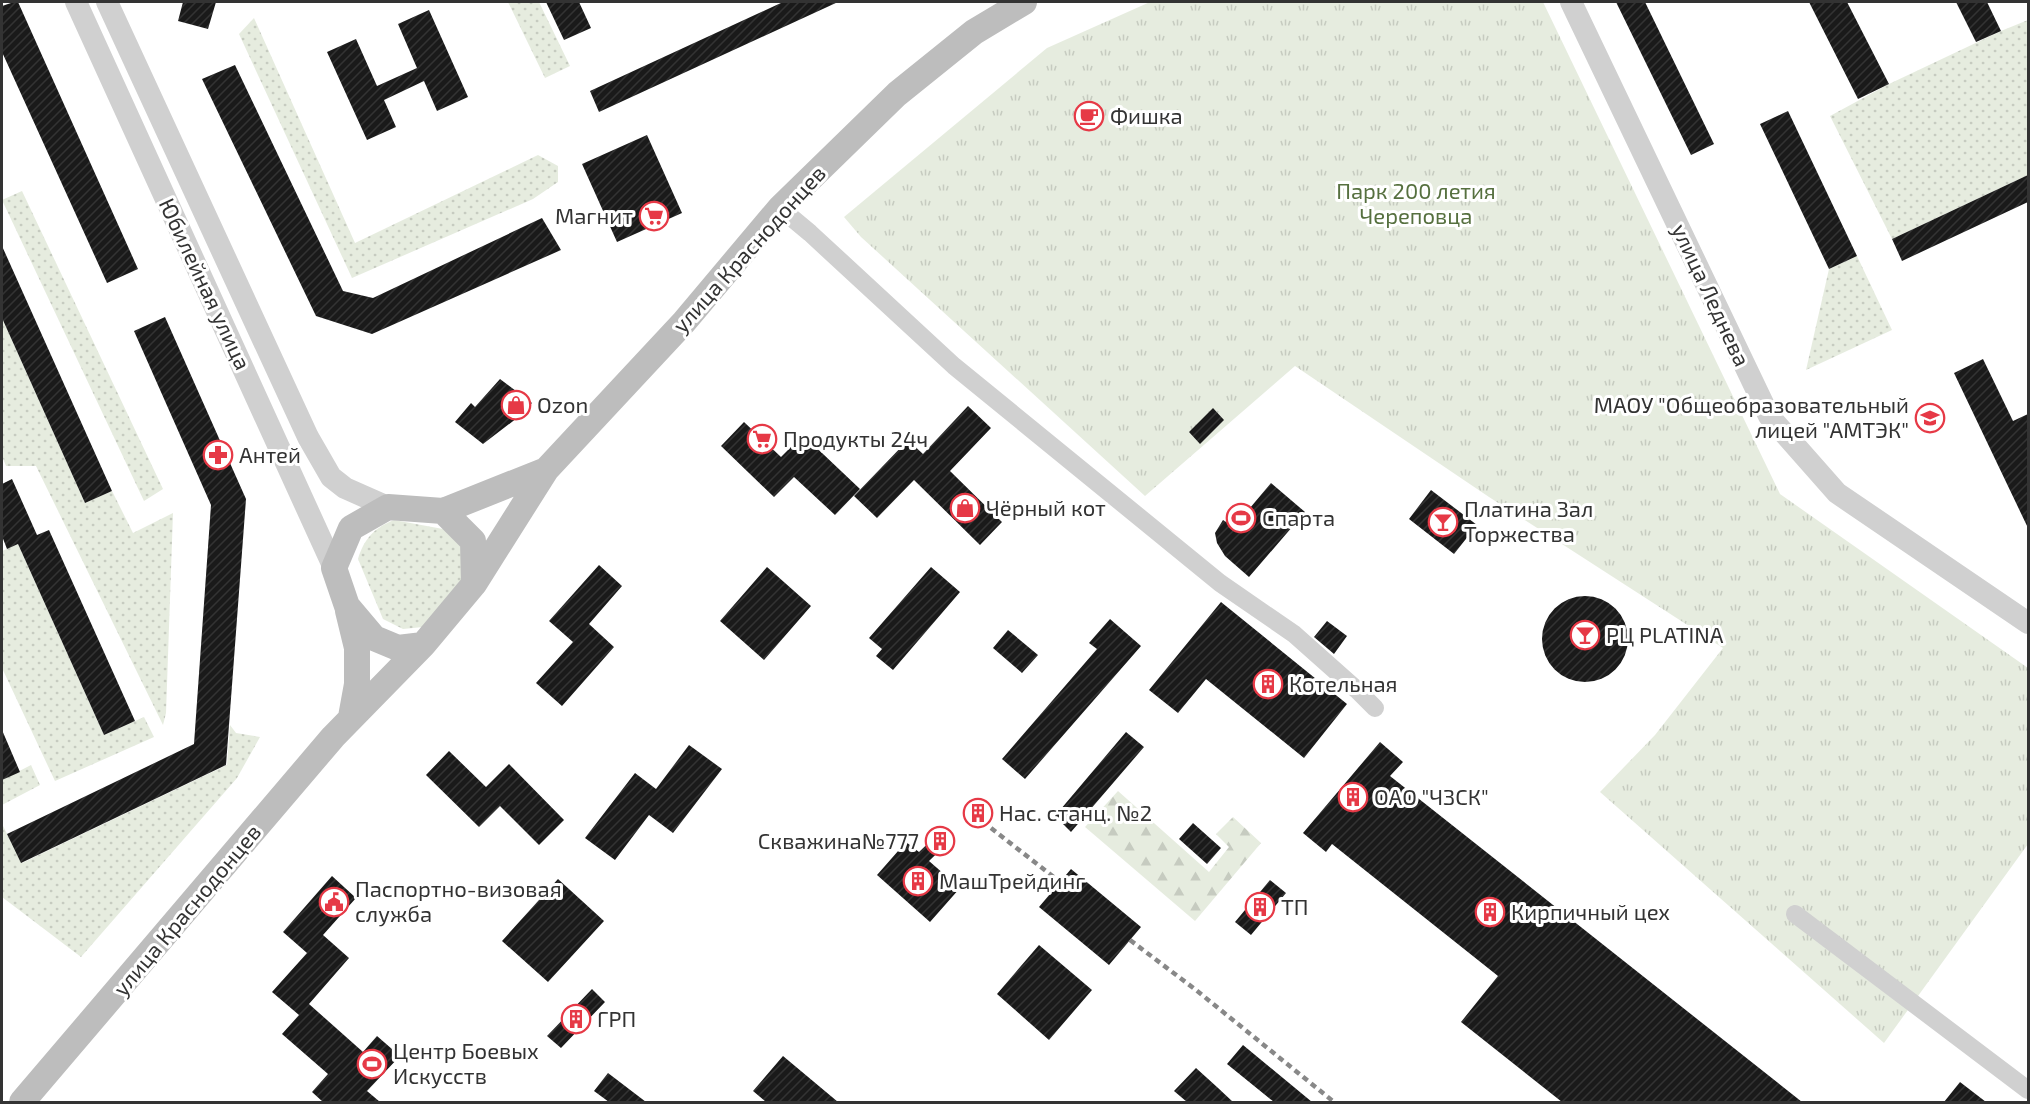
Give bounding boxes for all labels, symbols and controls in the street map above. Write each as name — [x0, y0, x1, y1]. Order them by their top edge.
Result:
cafe icon: Фишка — [1073, 100, 1105, 132]
place label: Фишка — [1110, 102, 1183, 128]
street label: улица Краснодонцев — [666, 159, 831, 338]
park label: Парк 200 летия Череповца — [1336, 177, 1496, 228]
street label: Юбилейная улица — [154, 194, 257, 374]
supermarket icon: Магнит — [638, 200, 670, 232]
place label: Магнит — [555, 202, 633, 228]
street label: улица Леднева — [1667, 219, 1756, 370]
shop icon: Ozon — [500, 389, 532, 421]
place label: Ozon — [537, 391, 588, 417]
place label: МАОУ "Общеобразовательный лицей "АМТЭК" — [1594, 391, 1909, 442]
school or university icon: МАОУ "Общеобразовательный лицей "АМТЭК" — [1914, 402, 1946, 434]
supermarket icon: Продукты 24ч — [746, 423, 778, 455]
place label: Продукты 24ч — [783, 425, 928, 452]
pharmacy icon: Антей — [202, 439, 234, 471]
place label: Антей — [239, 441, 301, 467]
shop icon: Чёрный кот — [949, 492, 981, 524]
place label: Чёрный кот — [986, 494, 1106, 520]
place label: Платина Зал Торжества — [1464, 495, 1593, 546]
sports icon: Спарта — [1225, 502, 1257, 534]
place label: Спарта — [1262, 504, 1335, 530]
bar icon: Платина Зал Торжества — [1427, 506, 1459, 538]
bar icon: РЦ PLATINA — [1569, 619, 1601, 651]
place label: РЦ PLATINA — [1606, 621, 1724, 647]
building icon: Котельная — [1252, 668, 1284, 700]
place label: Котельная — [1289, 670, 1398, 696]
building icon: ОАО "ЧЗСК" — [1337, 781, 1369, 813]
place label: ОАО "ЧЗСК" — [1374, 783, 1489, 809]
building icon: Нас. станц. №2 — [962, 797, 994, 829]
place label: Нас. станц. №2 — [999, 799, 1152, 825]
street label: улица Краснодонцев — [107, 818, 266, 1001]
building icon: Скважина№777 — [924, 825, 956, 857]
place label: Скважина№777 — [758, 827, 919, 853]
building icon: МашТрейдинг — [902, 865, 934, 897]
place label: МашТрейдинг — [939, 867, 1085, 893]
place label: Паспортно-визовая служба — [355, 875, 562, 927]
public building icon: Паспортно-визовая служба — [318, 886, 350, 918]
building icon: ТП — [1244, 891, 1276, 923]
place label: ТП — [1281, 893, 1309, 919]
building icon: Кирпичный цех — [1474, 896, 1506, 928]
place label: Кирпичный цех — [1511, 898, 1670, 924]
building icon: ГРП — [560, 1003, 592, 1035]
place label: ГРП — [597, 1005, 636, 1031]
place label: Центр Боевых Искусств — [393, 1037, 539, 1089]
sports icon: Центр Боевых Искусств — [356, 1048, 388, 1080]

